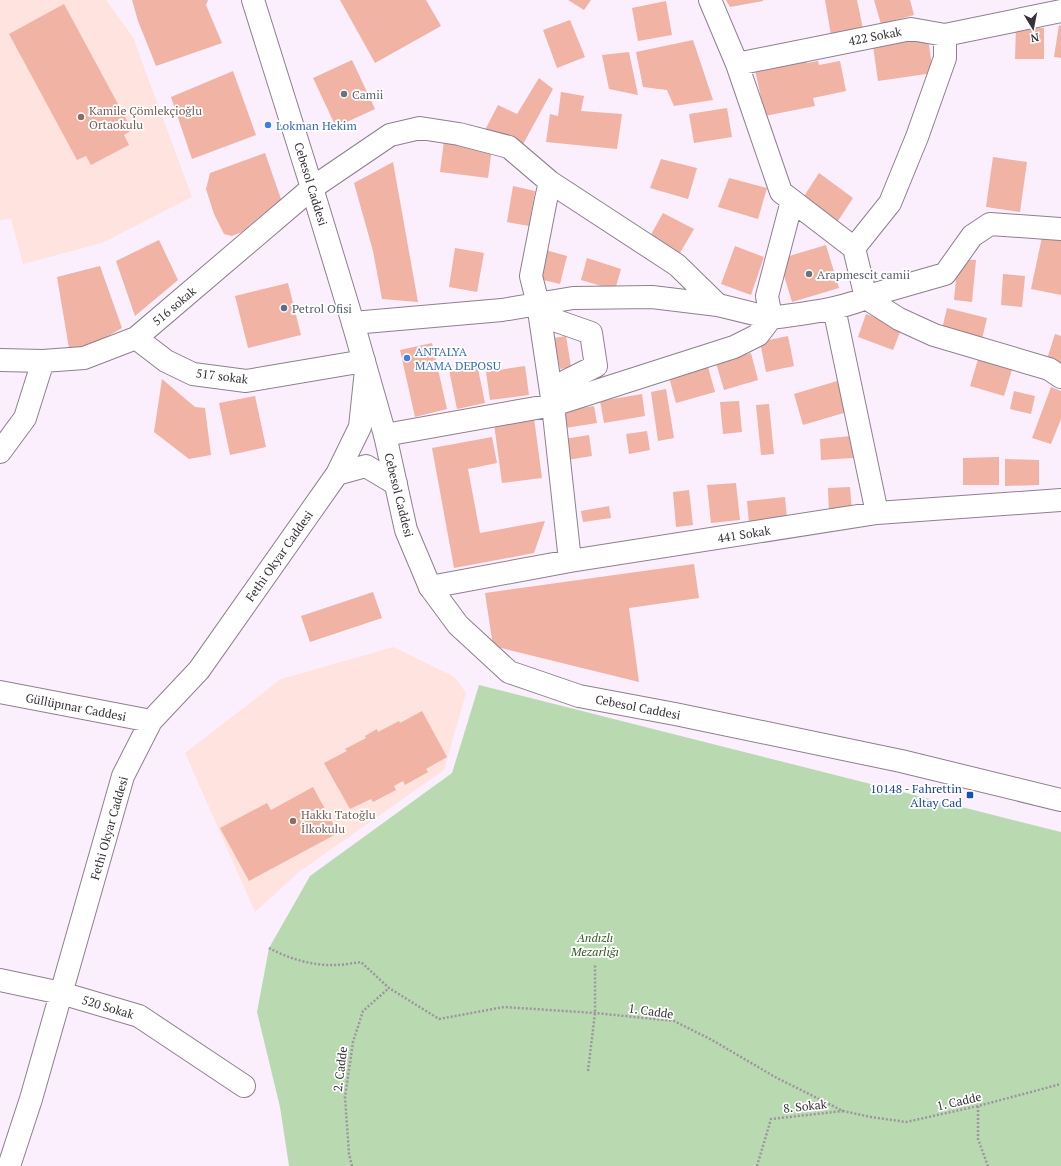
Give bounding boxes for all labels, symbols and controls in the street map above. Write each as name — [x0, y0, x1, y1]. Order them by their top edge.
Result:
north arrow — [1013, 8, 1053, 48]
street label: 422 Sokak — [847, 23, 904, 48]
text: N — [1029, 30, 1040, 46]
place label: Camii — [352, 87, 384, 102]
marker: Camii — [339, 89, 349, 99]
place label: Kamile Çömlekçioğlu Ortaokulu — [89, 103, 202, 132]
marker: Kamile Çömlekçioğlu Ortaokulu — [76, 112, 86, 122]
place label: Lokman Hekim — [276, 118, 357, 133]
marker: Lokman Hekim — [263, 120, 273, 130]
street label: Cebesol Caddesi — [291, 141, 331, 228]
place label: Arapmescit camii — [817, 267, 910, 282]
marker: Arapmescit camii — [804, 269, 814, 279]
street label: 516 sokak — [149, 283, 199, 329]
place label: Petrol Ofisi — [292, 301, 352, 316]
marker: Petrol Ofisi — [279, 303, 289, 313]
place label: ANTALYA MAMA DEPOSU — [415, 344, 501, 373]
marker: ANTALYA MAMA DEPOSU — [402, 353, 412, 363]
street label: 517 sokak — [195, 365, 250, 387]
street label: Cebesol Caddesi — [381, 451, 417, 539]
street label: Fethi Okyar Caddesi — [242, 507, 316, 604]
street label: 441 Sokak — [716, 522, 772, 546]
street label: Güllüpınar Caddesi — [24, 690, 128, 724]
street label: Cebesol Caddesi — [594, 691, 682, 723]
street label: Fethi Okyar Caddesi — [87, 774, 131, 882]
place label: 10148 - Fahrettin Altay Cad — [870, 781, 962, 810]
marker: 10148 - Fahrettin Altay Cad — [965, 790, 975, 800]
place label: Hakkı Tatoğlu İlkokulu — [301, 807, 376, 836]
marker: Hakkı Tatoğlu İlkokulu — [288, 816, 298, 826]
park label: Andızlı Mezarlığı — [570, 930, 619, 959]
street label: 520 Sokak — [80, 992, 137, 1022]
street label: 1. Cadde — [628, 1000, 674, 1022]
street label: 2. Cadde — [330, 1046, 350, 1092]
street label: 1. Cadde — [935, 1089, 983, 1113]
street label: 8. Sokak — [782, 1096, 828, 1116]

